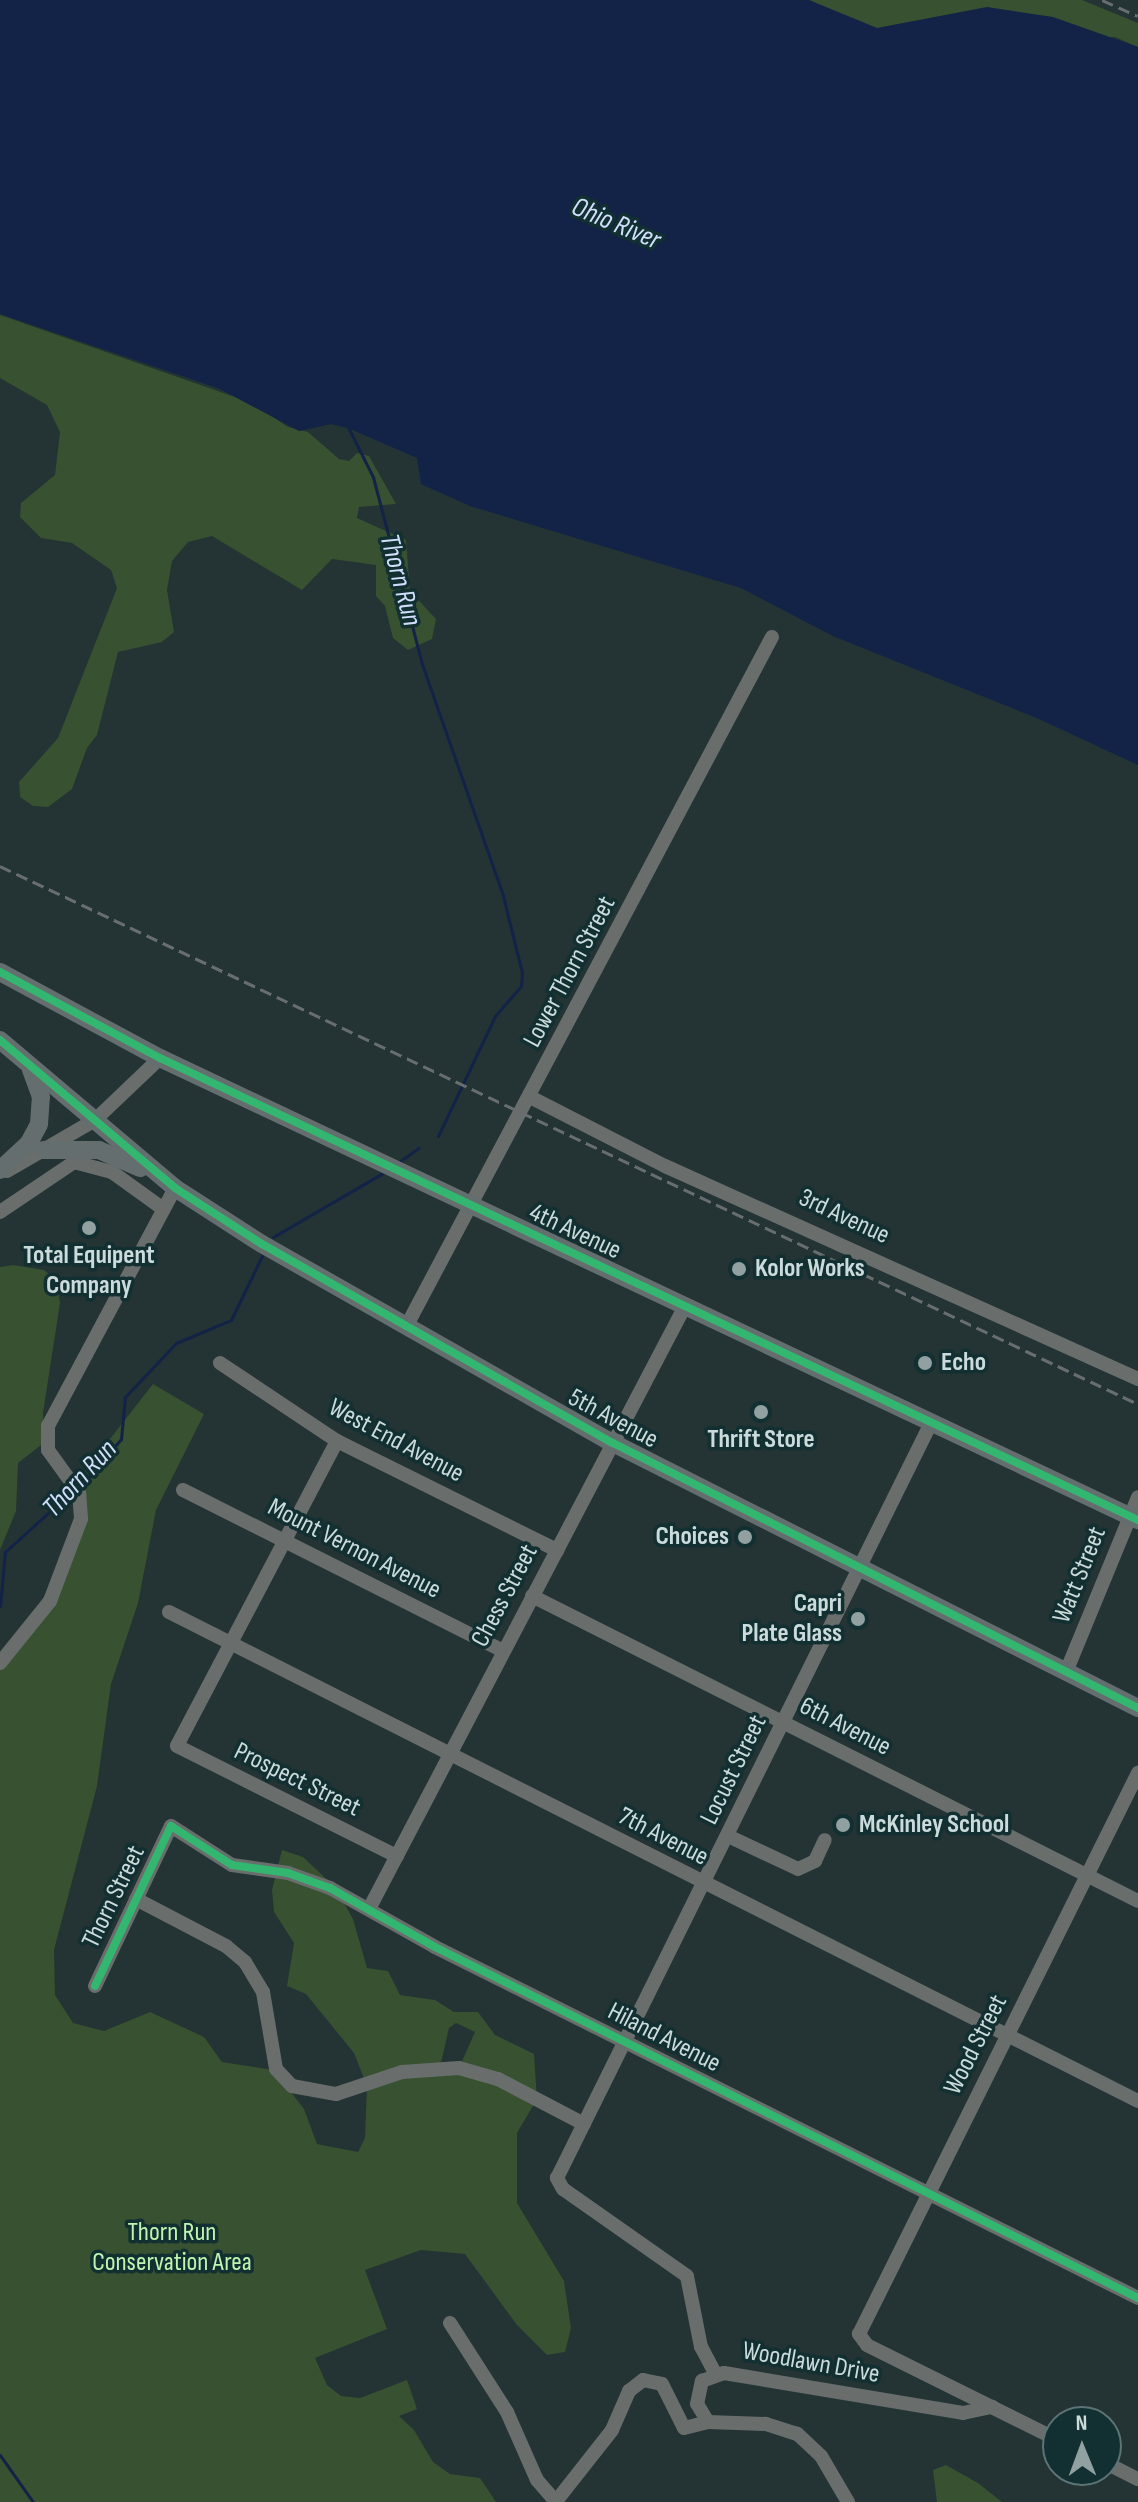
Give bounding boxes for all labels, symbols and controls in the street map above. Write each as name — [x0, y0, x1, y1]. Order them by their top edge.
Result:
water label: Ohio River — [567, 190, 665, 258]
water label: Thorn Run — [372, 530, 428, 630]
street label: Lower Thorn Street — [517, 891, 623, 1053]
street label: 3rd Avenue — [794, 1182, 894, 1252]
street label: 4th Avenue — [524, 1197, 626, 1267]
marker: Total Equipent Company — [80, 1219, 98, 1237]
place label: Total Equipent Company — [23, 1240, 155, 1302]
place label: Kolor Works — [755, 1253, 865, 1285]
marker: Kolor Works — [730, 1260, 748, 1278]
place label: Echo — [941, 1347, 986, 1379]
marker: Echo — [916, 1354, 934, 1372]
street label: 5th Avenue — [563, 1382, 663, 1456]
street label: West End Avenue — [323, 1392, 469, 1490]
marker: Thrift Store — [752, 1403, 770, 1421]
place label: Thrift Store — [707, 1424, 815, 1456]
water label: Thorn Run — [36, 1433, 124, 1525]
street label: Mount Vernon Avenue — [262, 1492, 446, 1606]
place label: Choices — [655, 1521, 729, 1553]
street label: Watt Street — [1047, 1522, 1113, 1628]
marker: Choices — [736, 1528, 754, 1546]
street label: Chess Street — [465, 1539, 545, 1653]
place label: Capri Plate Glass — [741, 1588, 842, 1650]
marker: Capri Plate Glass — [849, 1610, 867, 1628]
street label: 6th Avenue — [794, 1691, 896, 1763]
street label: Locust Street — [694, 1710, 774, 1830]
street label: Prospect Street — [229, 1736, 365, 1824]
street label: 7th Avenue — [613, 1801, 713, 1873]
place label: McKinley School — [859, 1809, 1009, 1841]
marker: McKinley School — [834, 1816, 852, 1834]
street label: Thorn Street — [76, 1841, 152, 1953]
street label: Wood Street — [938, 1990, 1014, 2100]
street label: Hiland Avenue — [602, 1996, 726, 2080]
park label: Thorn Run Conservation Area — [92, 2217, 252, 2278]
street label: Woodlawn Drive — [740, 2336, 882, 2390]
north arrow — [1042, 2406, 1122, 2486]
text: N — [1075, 2410, 1088, 2437]

